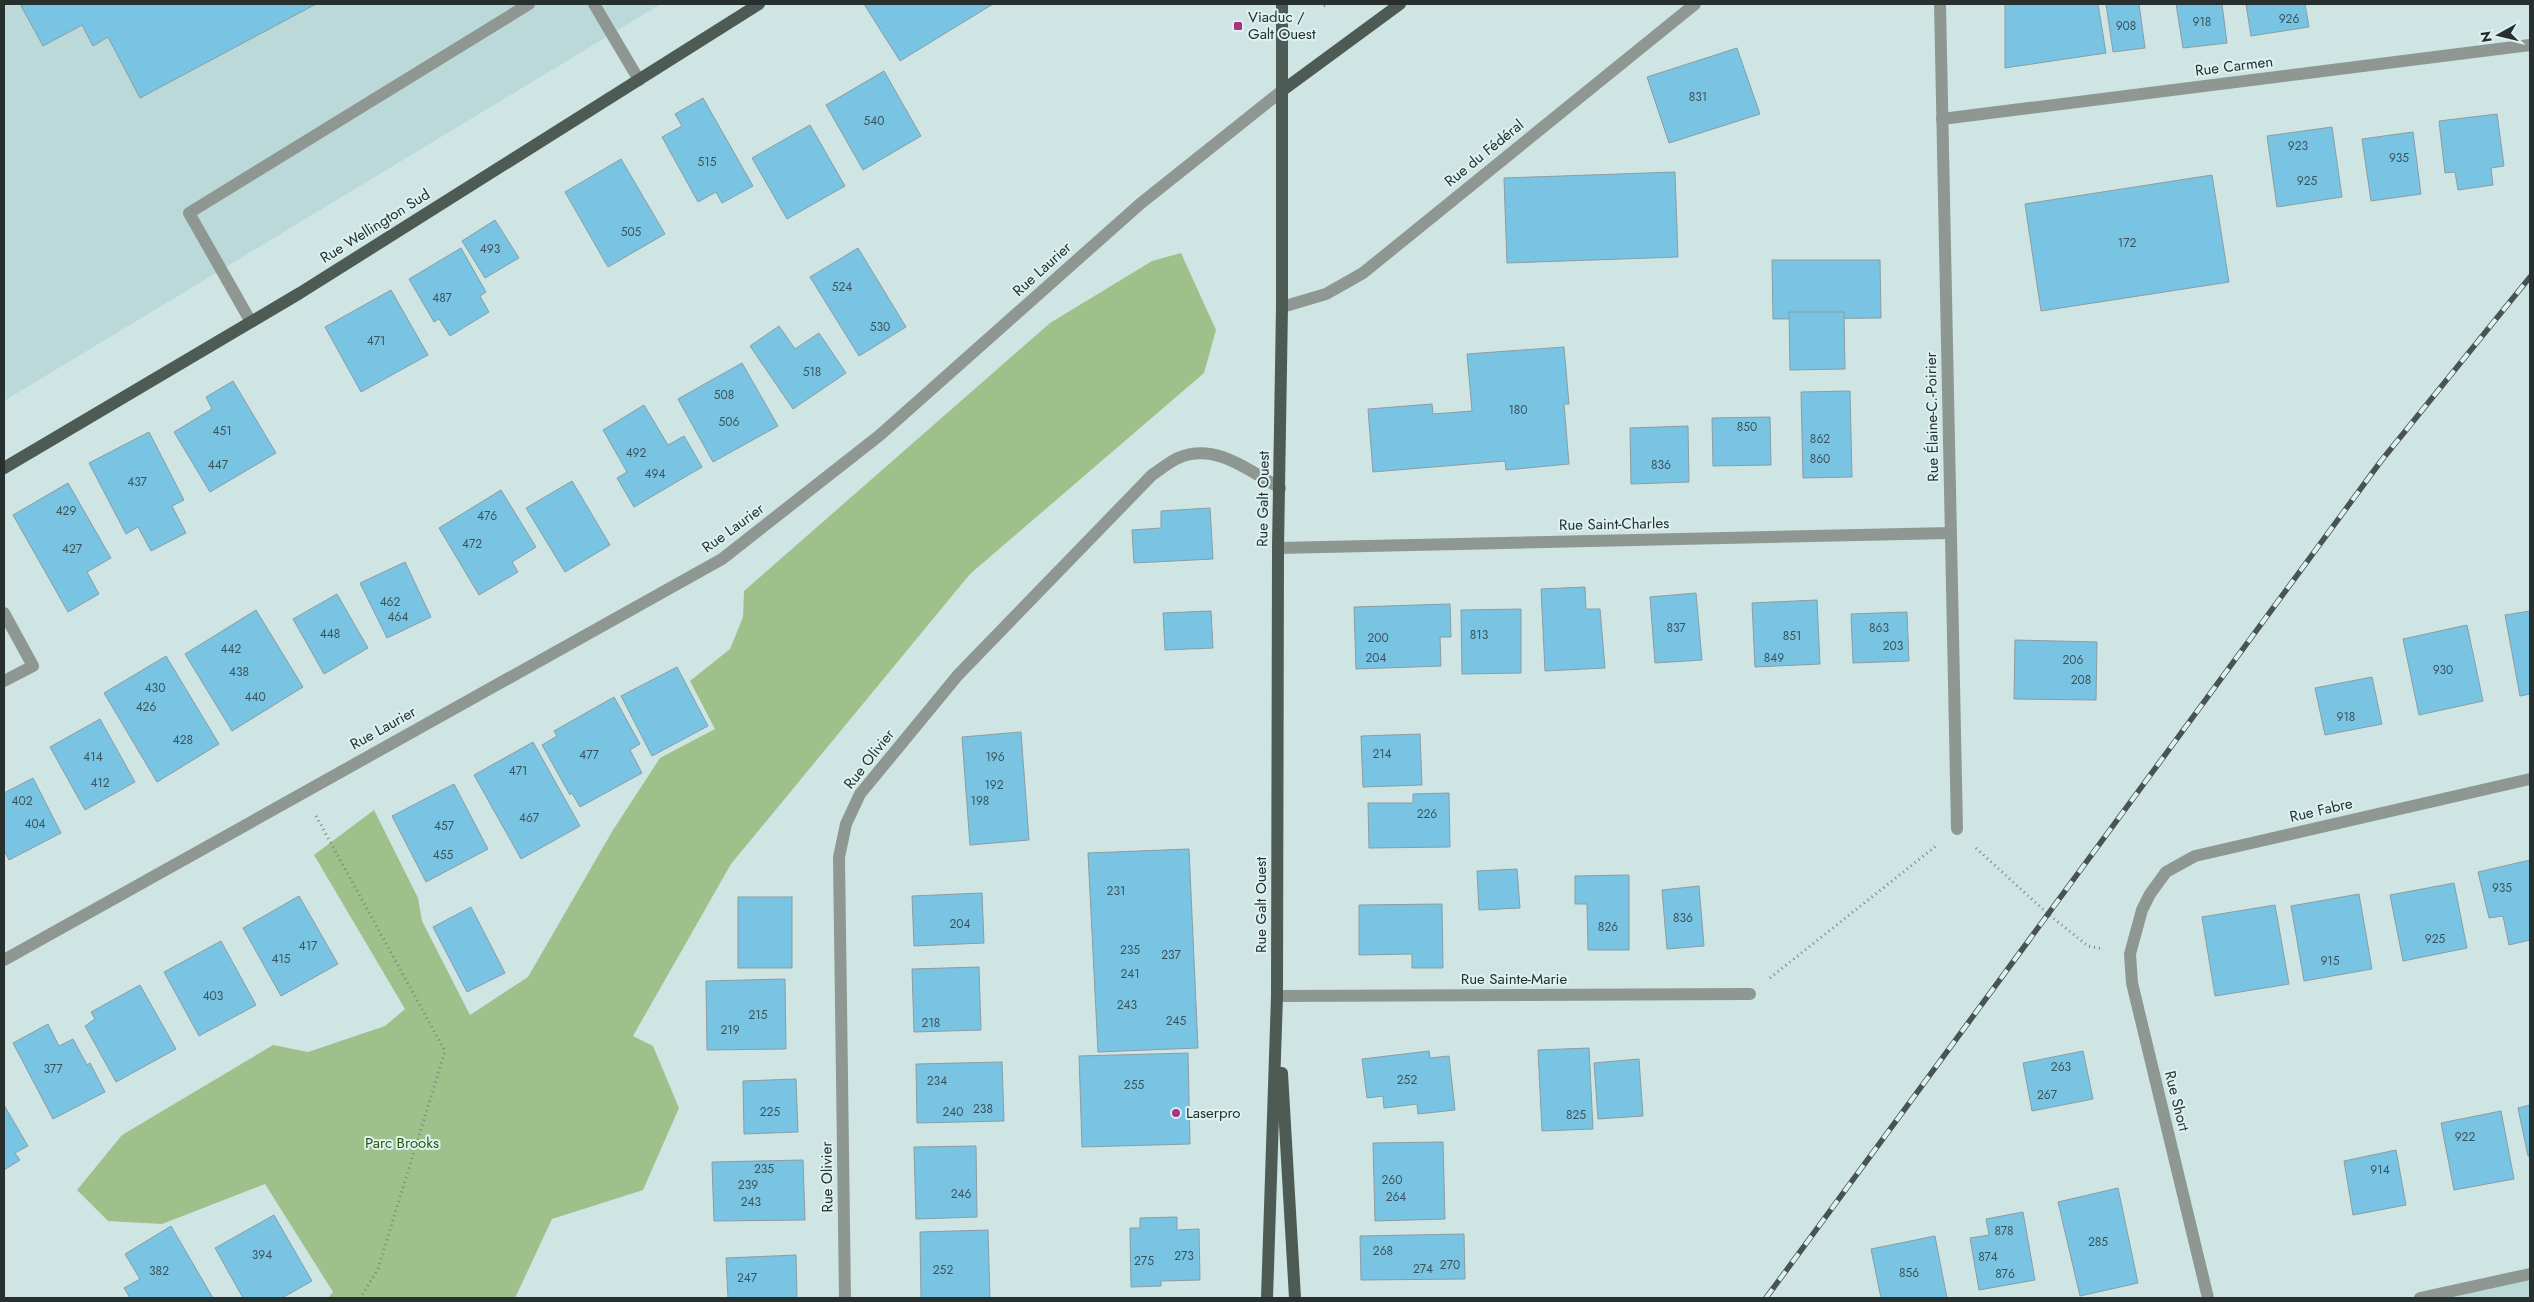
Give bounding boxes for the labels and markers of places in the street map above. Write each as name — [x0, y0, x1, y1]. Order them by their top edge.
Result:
place label: Viaduc / Galt Ouest — [1248, 6, 1316, 45]
marker: Viaduc / Galt Ouest — [1232, 20, 1244, 32]
place label: Laserpro — [1186, 1102, 1241, 1124]
marker: Laserpro — [1170, 1107, 1182, 1119]

